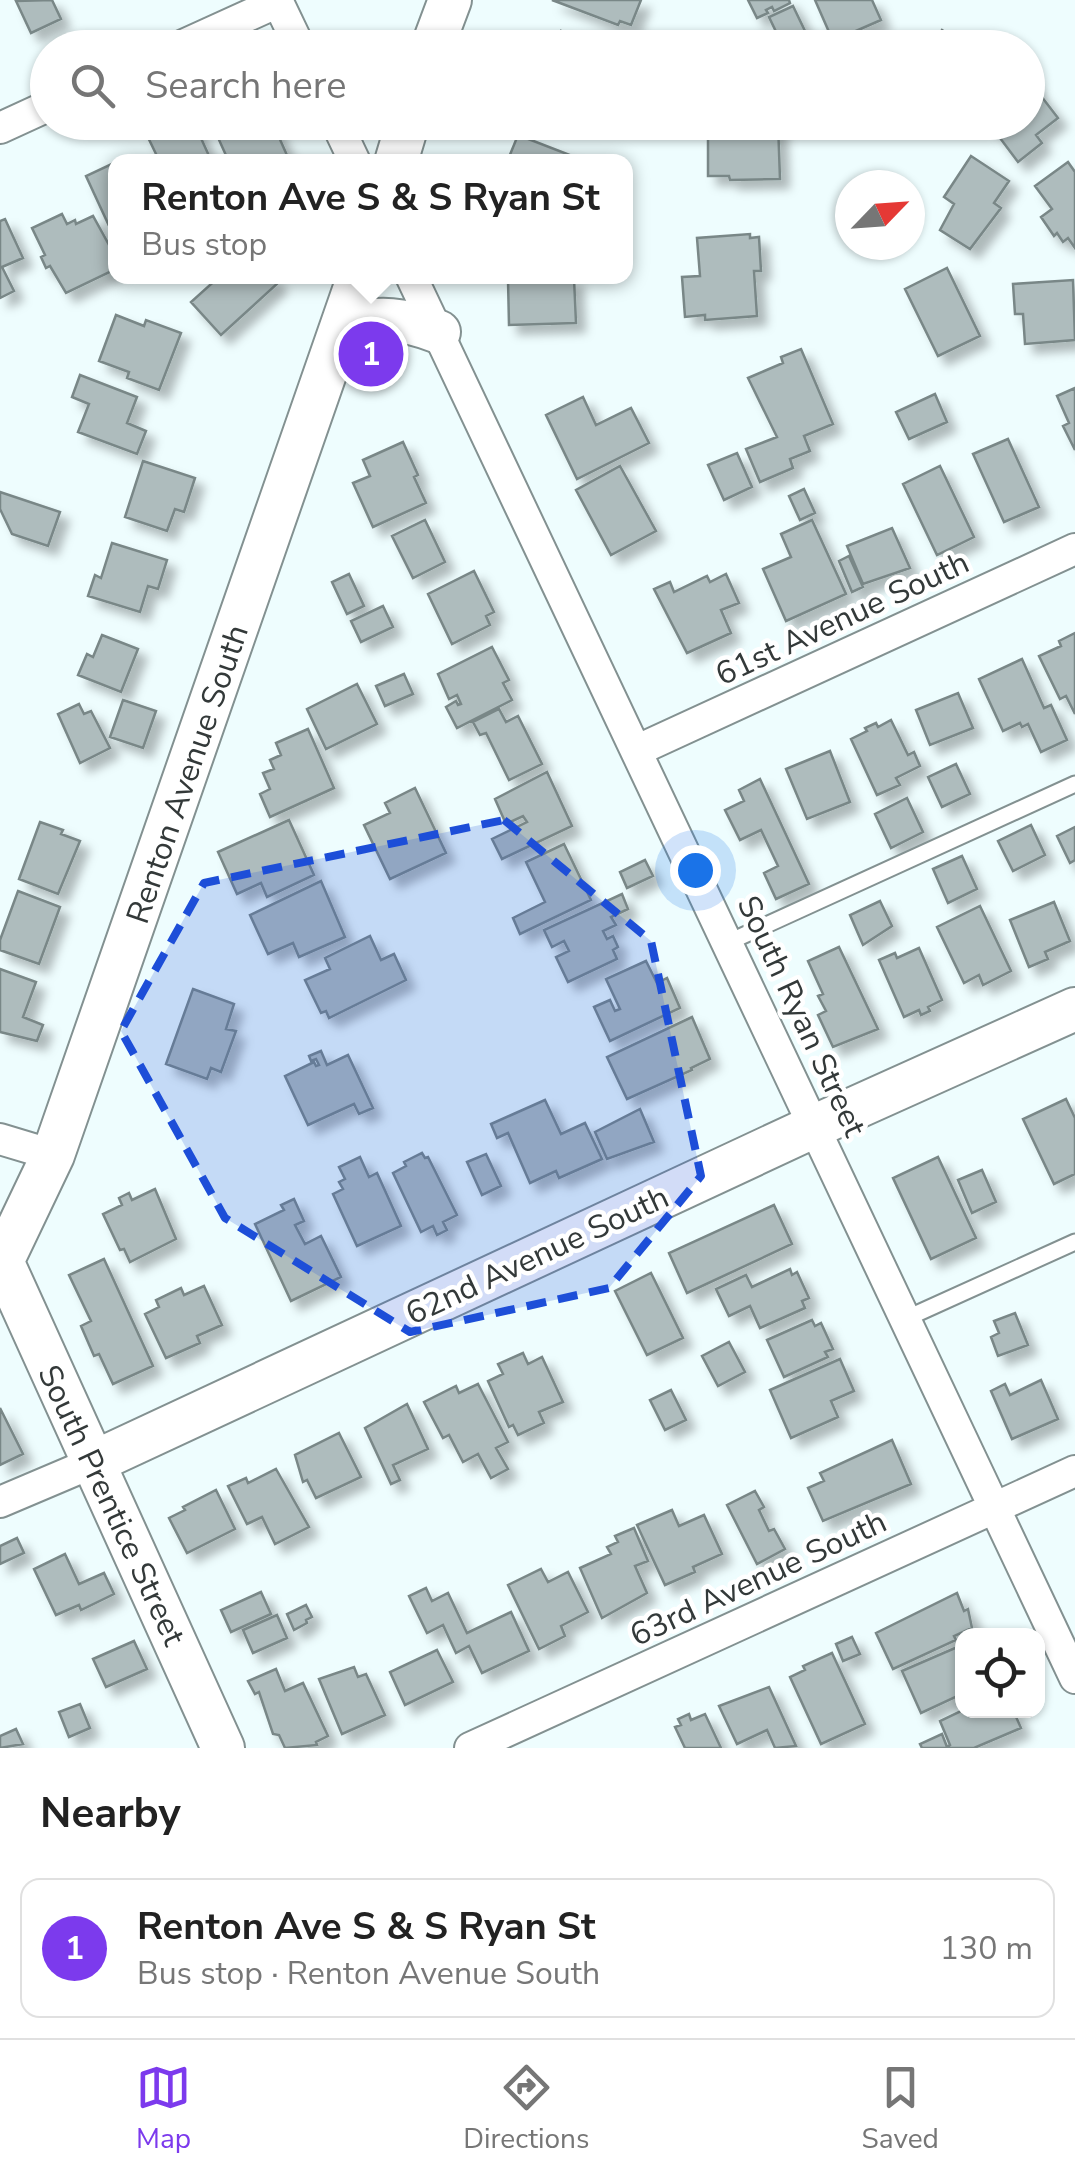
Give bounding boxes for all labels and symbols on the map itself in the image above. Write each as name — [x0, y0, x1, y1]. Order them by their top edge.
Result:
north arrow — [835, 170, 925, 260]
pin: 1 — [338, 316, 404, 392]
street label: 61st Avenue South — [709, 541, 976, 696]
street label: Renton Avenue South — [116, 619, 259, 929]
your location — [670, 845, 721, 896]
street label: South Ryan Street — [727, 889, 877, 1144]
street label: 62nd Avenue South — [399, 1176, 676, 1335]
street label: South Prentice Street — [28, 1358, 196, 1653]
street label: 63rd Avenue South — [623, 1500, 893, 1657]

